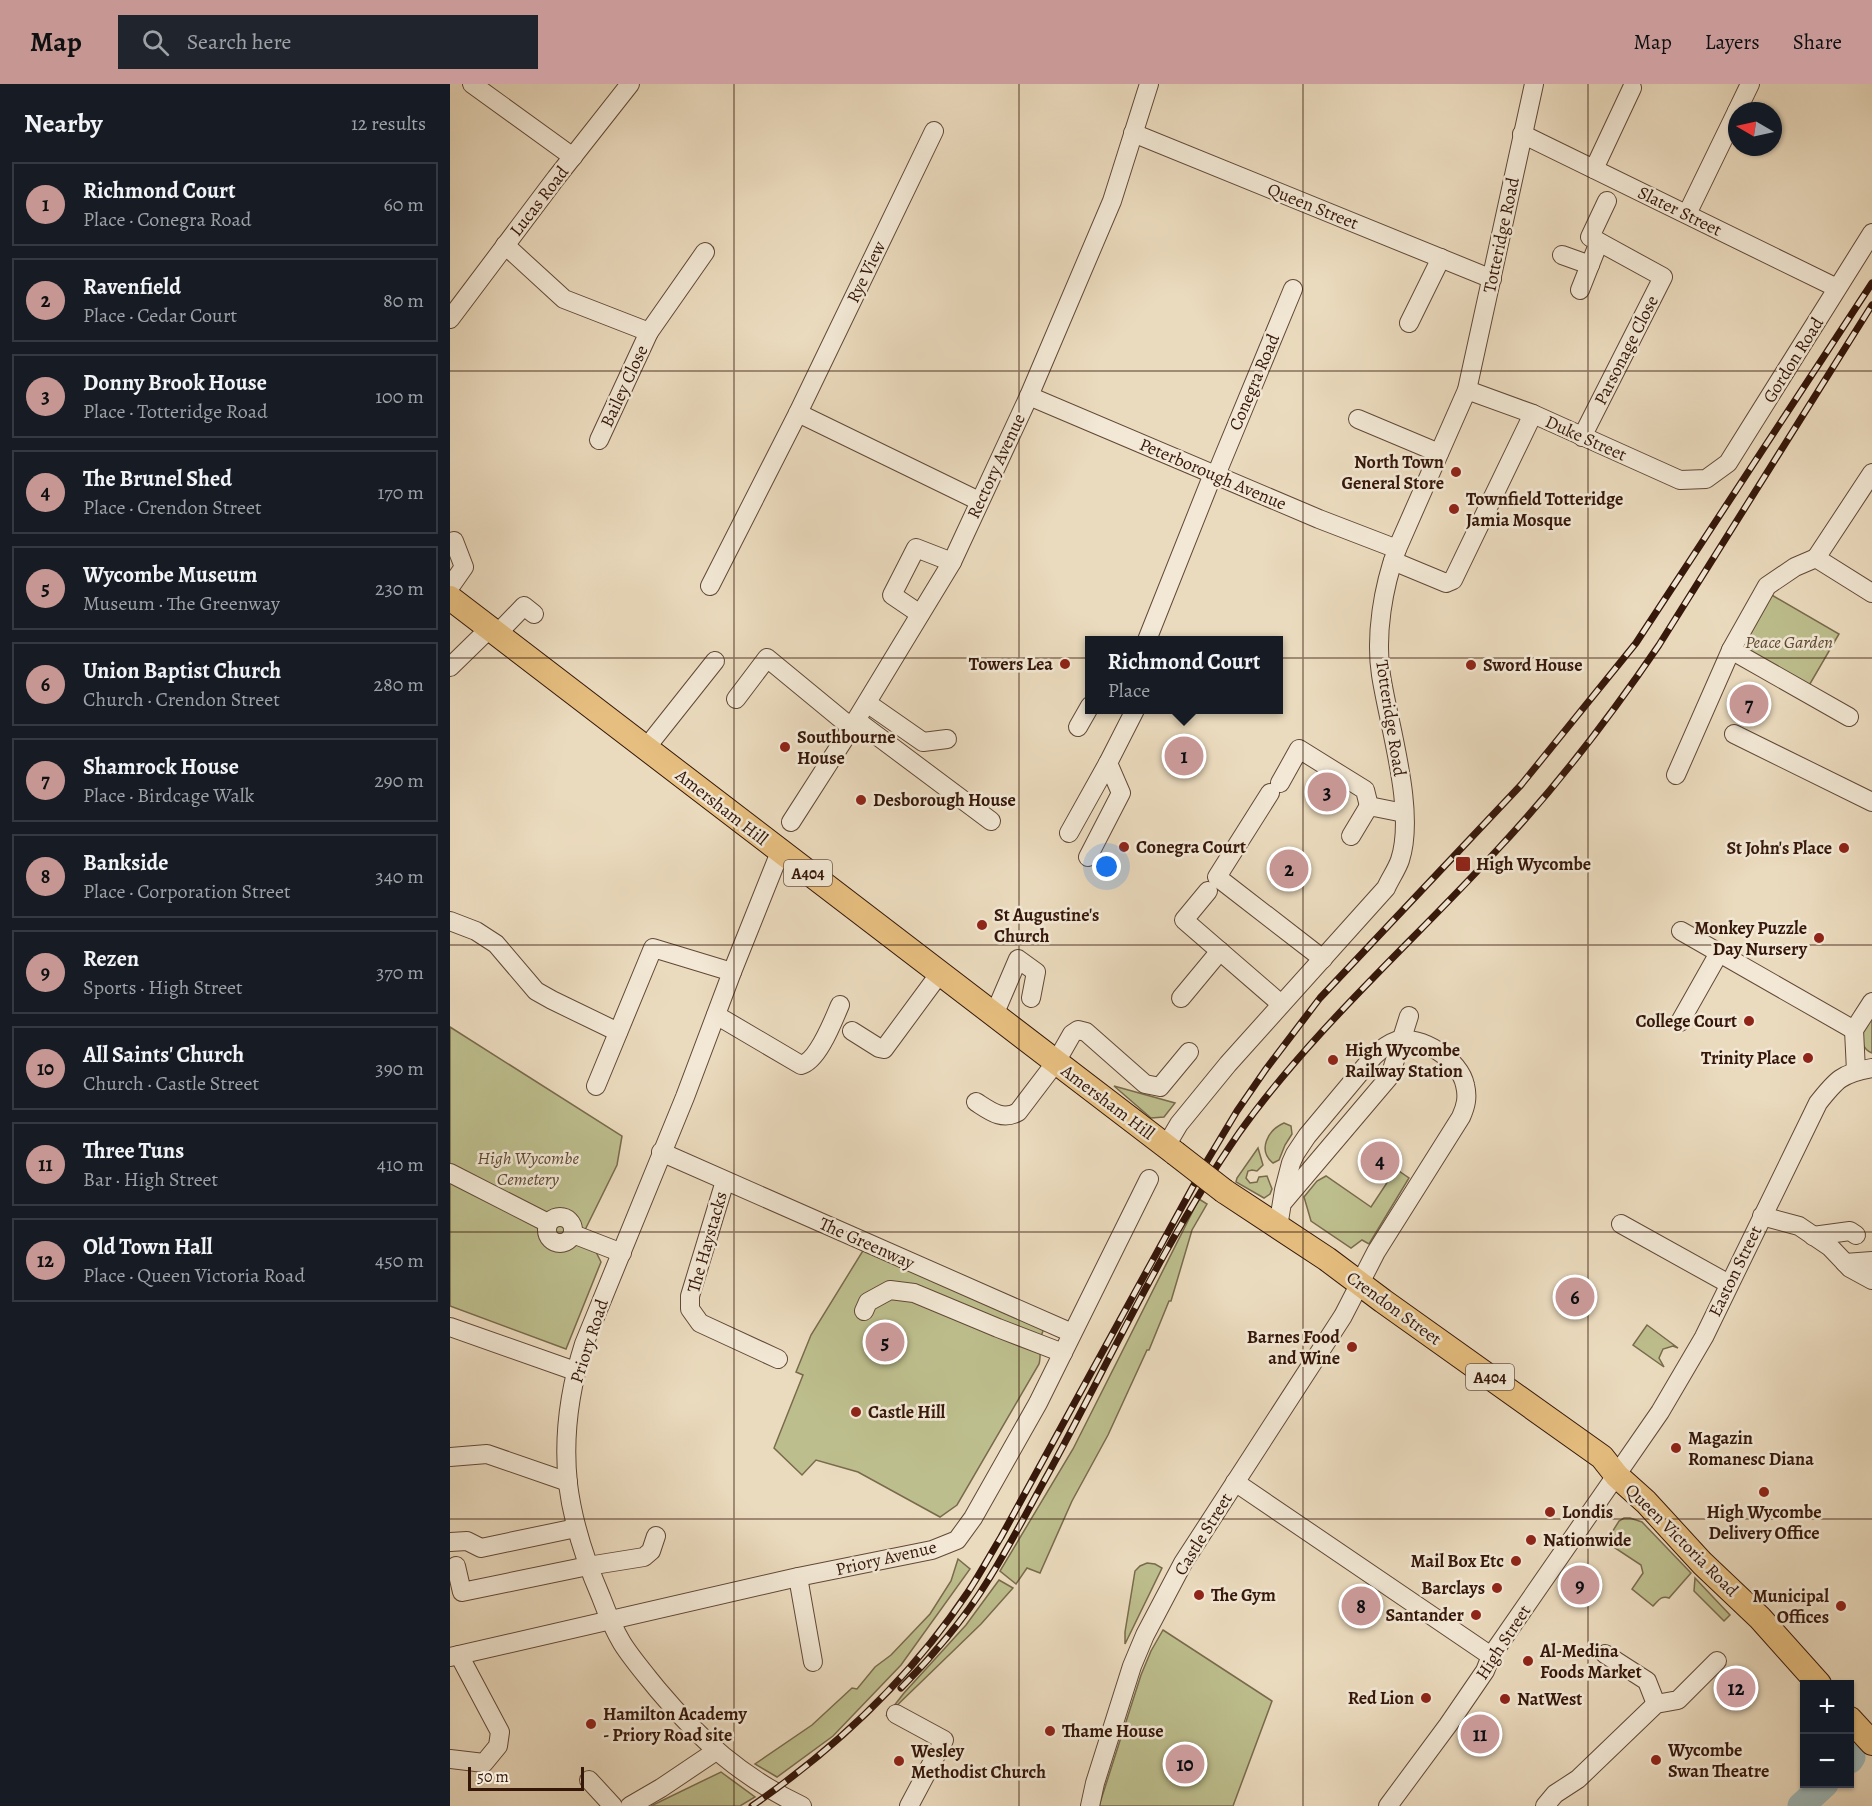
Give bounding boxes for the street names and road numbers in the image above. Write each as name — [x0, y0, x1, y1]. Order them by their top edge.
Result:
street label: Lucas Road — [504, 161, 574, 241]
street label: Totteridge Road — [1477, 175, 1525, 295]
street label: Queen Street — [1264, 177, 1362, 235]
street label: Slater Street — [1634, 180, 1726, 242]
street label: Rye View — [841, 237, 891, 307]
street label: Parsonage Close — [1588, 291, 1664, 409]
street label: Gordon Road — [1757, 312, 1829, 407]
street label: Conegra Road — [1223, 330, 1285, 434]
street label: Bailey Close — [594, 341, 654, 431]
street label: Duke Street — [1541, 409, 1631, 467]
street label: Rectory Avenue — [961, 410, 1031, 522]
street label: Peterborough Avenue — [1136, 432, 1290, 516]
street label: Totteridge Road — [1370, 658, 1412, 778]
street label: Amersham Hill — [670, 763, 774, 851]
road number: A404 — [784, 860, 832, 886]
street label: Amersham Hill — [1056, 1058, 1160, 1145]
street label: The Haystacks — [681, 1189, 733, 1295]
street label: The Greenway — [816, 1211, 919, 1275]
street label: Easton Street — [1703, 1221, 1767, 1321]
street label: Crendon Street — [1342, 1265, 1446, 1351]
street label: Priory Road — [564, 1296, 614, 1386]
road number: A404 — [1466, 1364, 1514, 1390]
street label: Queen Victoria Road — [1620, 1478, 1744, 1602]
street label: Castle Street — [1168, 1488, 1238, 1580]
street label: Priory Avenue — [833, 1535, 939, 1581]
street label: High Street — [1470, 1600, 1536, 1684]

